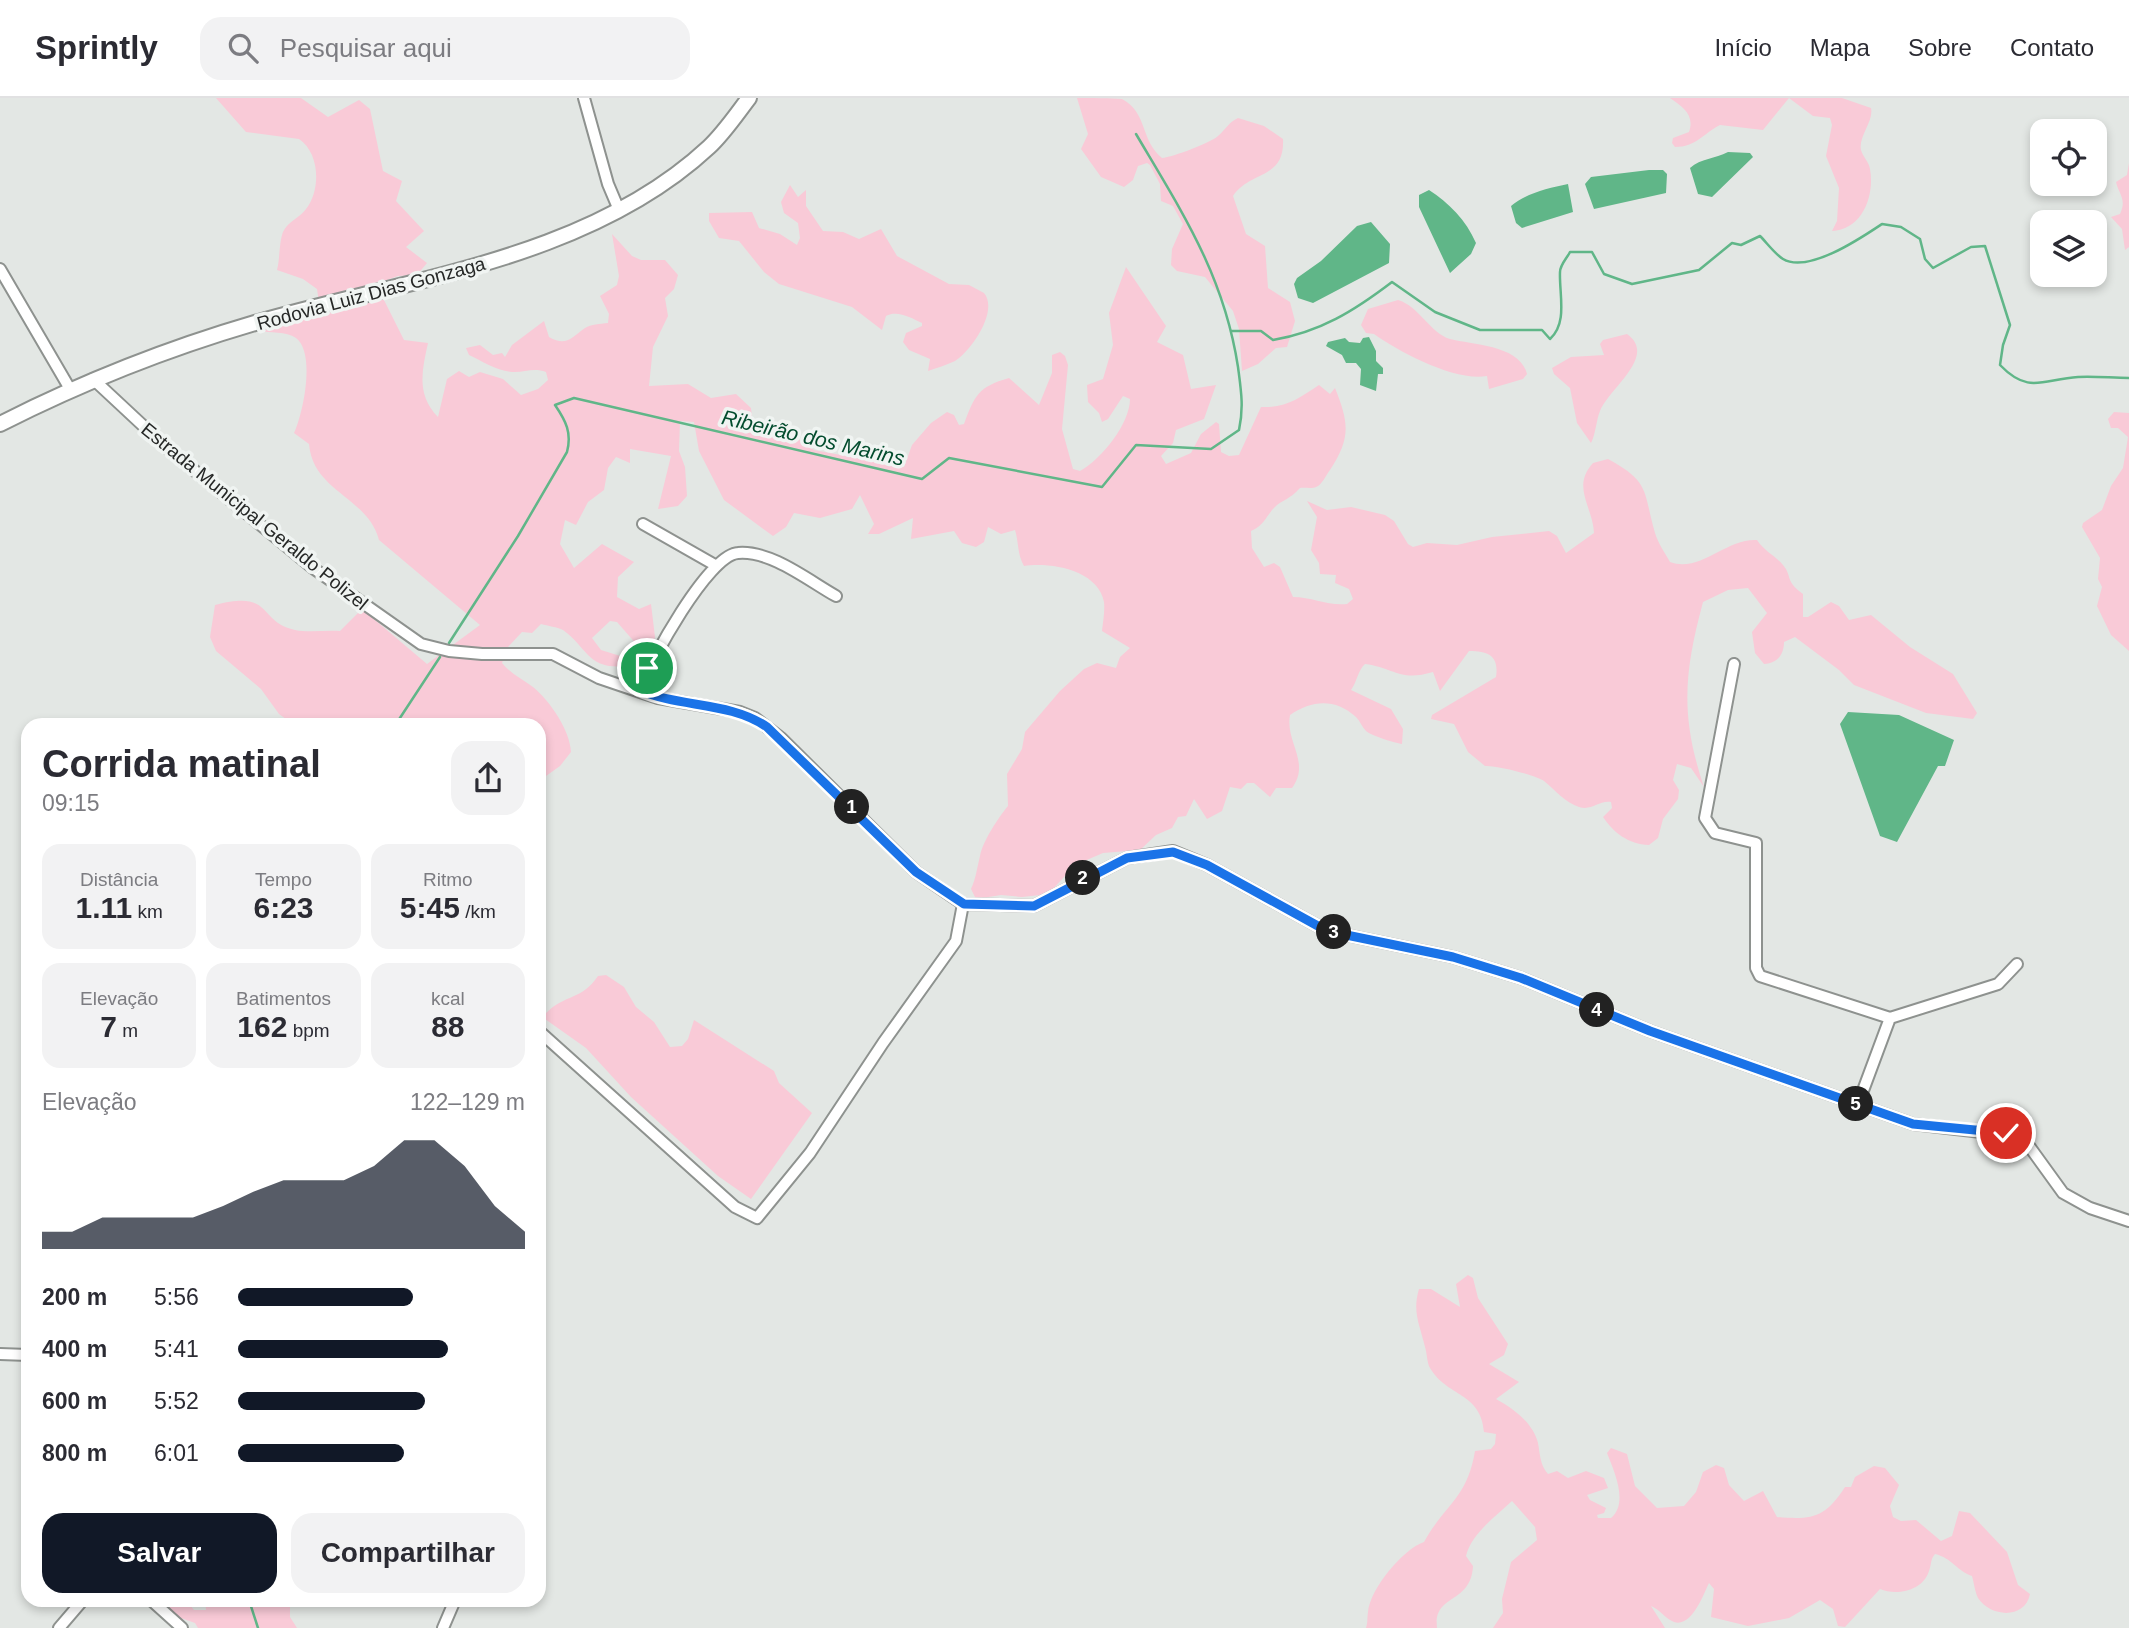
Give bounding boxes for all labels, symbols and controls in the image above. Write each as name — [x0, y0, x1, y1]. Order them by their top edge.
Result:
search box — [200, 17, 690, 80]
text: Sprintly — [35, 29, 158, 66]
icon: search — [224, 29, 262, 67]
text: Pesquisar aqui — [280, 33, 452, 63]
text: Início — [1714, 34, 1772, 61]
text: Mapa — [1810, 34, 1870, 61]
text: Sobre — [1908, 34, 1972, 61]
text: Contato — [2010, 34, 2094, 61]
map controls — [2030, 119, 2107, 287]
button: locate — [2030, 119, 2107, 196]
button: layers — [2030, 210, 2107, 287]
street label: Rodovia Luiz Dias Gonzaga — [255, 253, 488, 334]
water label: Ribeirão dos Marins — [720, 405, 907, 470]
street label: Estrada Municipal Geraldo Polizel — [137, 419, 372, 614]
pin — [617, 638, 677, 698]
icon: arrive — [628, 649, 666, 687]
button: share — [451, 741, 525, 815]
text: Corrida matinal — [42, 743, 321, 785]
text: 09:15 — [42, 790, 100, 816]
pin: 1 — [834, 790, 870, 824]
text: 1 — [846, 796, 857, 817]
pin: 2 — [1066, 860, 1100, 896]
text: 2 — [1077, 867, 1088, 888]
text: Distância — [80, 869, 158, 890]
text: Tempo — [255, 869, 312, 890]
text: Ritmo — [423, 869, 473, 890]
text: 1.11 — [75, 891, 132, 924]
text: 6:23 — [253, 891, 314, 924]
text: 5:45 — [400, 891, 460, 924]
text: km — [132, 901, 163, 922]
text: /km — [460, 901, 496, 922]
pin: 3 — [1316, 914, 1352, 950]
text: 3 — [1328, 921, 1339, 942]
text: Elevação — [80, 988, 158, 1009]
text: Batimentos — [236, 988, 331, 1009]
text: kcal — [431, 988, 465, 1009]
pin: 4 — [1580, 992, 1614, 1028]
text: 4 — [1591, 999, 1602, 1020]
text: 7 — [100, 1010, 117, 1043]
text: 162 — [237, 1010, 287, 1043]
text: 88 — [431, 1010, 465, 1043]
text: m — [117, 1020, 138, 1041]
text: bpm — [287, 1020, 330, 1041]
pin: 5 — [1839, 1086, 1874, 1122]
text: Elevação — [42, 1089, 137, 1115]
text: 122–129 m — [410, 1089, 525, 1115]
text: 5 — [1850, 1093, 1861, 1114]
pin — [1976, 1103, 2036, 1163]
icon: check — [1987, 1114, 2025, 1152]
text: 200 m — [42, 1284, 107, 1310]
text: 5:56 — [154, 1284, 199, 1310]
text: 400 m — [42, 1336, 107, 1362]
text: 5:41 — [154, 1336, 199, 1362]
text: 600 m — [42, 1388, 107, 1414]
text: 5:52 — [154, 1388, 199, 1414]
text: 800 m — [42, 1440, 107, 1466]
text: 6:01 — [154, 1440, 199, 1466]
button: Salvar — [42, 1513, 277, 1593]
button: Compartilhar — [291, 1513, 525, 1593]

